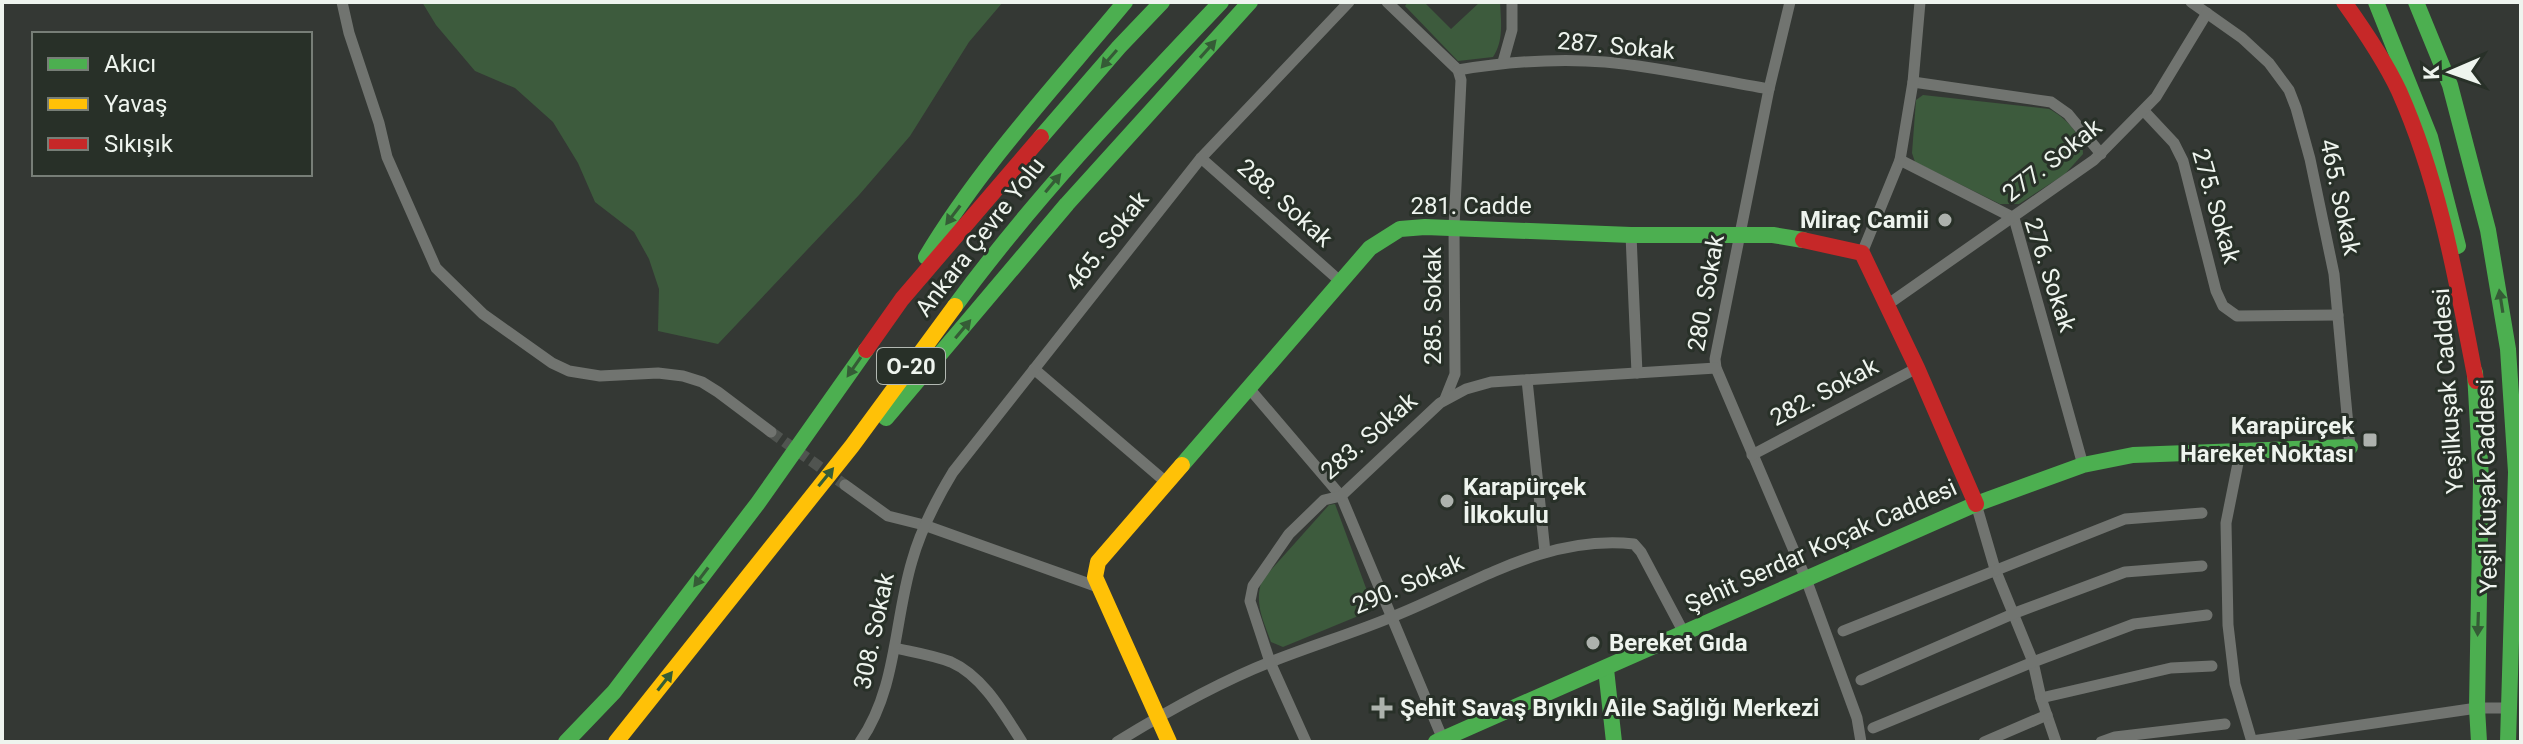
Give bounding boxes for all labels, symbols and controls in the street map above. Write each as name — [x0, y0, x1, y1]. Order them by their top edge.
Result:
street label: 287. Sokak — [1556, 27, 1677, 65]
legend — [32, 32, 312, 176]
north arrow — [2411, 32, 2491, 112]
one-way arrow — [1198, 39, 1216, 58]
one-way arrow — [1100, 49, 1118, 69]
text: Akıcı — [104, 50, 156, 78]
text: K — [2419, 64, 2444, 80]
text: Yavaş — [104, 90, 167, 118]
street label: 277. Sokak — [1997, 112, 2108, 207]
text: Sıkışık — [104, 130, 174, 158]
street label: 465. Sokak — [2314, 136, 2366, 258]
street label: 275. Sokak — [2186, 145, 2246, 267]
street label: Ankara Çevre Yolu — [909, 152, 1051, 322]
street label: 288. Sokak — [1232, 153, 1339, 253]
one-way arrow — [1044, 173, 1061, 193]
street label: 465. Sokak — [1060, 185, 1155, 296]
street label: 281. Cadde — [1410, 192, 1532, 220]
one-way arrow — [945, 205, 961, 225]
place label: Miraç Camii — [1800, 206, 1929, 234]
marker: Miraç Camii — [1936, 211, 1954, 229]
street label: 276. Sokak — [2018, 215, 2082, 336]
street label: 280. Sokak — [1682, 232, 1730, 354]
street label: 285. Sokak — [1419, 246, 1447, 365]
street label: Yeşilkuşak Caddesi — [2427, 287, 2469, 495]
one-way arrow — [2494, 288, 2507, 313]
one-way arrow — [954, 319, 971, 339]
road number: O-20 — [877, 348, 945, 384]
street label: 282. Sokak — [1765, 352, 1883, 432]
one-way arrow — [846, 356, 862, 378]
street label: Yeşil Kuşak Caddesi — [2471, 378, 2503, 594]
street label: 283. Sokak — [1315, 386, 1423, 485]
place label: Karapürçek Hareket Noktası — [2180, 412, 2355, 468]
marker: Karapürçek Hareket Noktası — [2361, 431, 2379, 449]
one-way arrow — [817, 468, 834, 488]
place label: Karapürçek İlkokulu — [1463, 473, 1587, 529]
street label: Şehit Serdar Koçak Caddesi — [1681, 473, 1961, 619]
marker: Karapürçek İlkokulu — [1438, 492, 1456, 510]
street label: 290. Sokak — [1348, 548, 1469, 620]
one-way arrow — [694, 567, 710, 588]
street label: 308. Sokak — [848, 570, 900, 692]
one-way arrow — [2472, 612, 2484, 637]
place label: Bereket Gıda — [1609, 629, 1748, 657]
marker: Bereket Gıda — [1584, 634, 1602, 652]
one-way arrow — [656, 671, 672, 691]
place label: Şehit Savaş Bıyıklı Aile Sağlığı Merkezi — [1400, 694, 1819, 722]
marker: Şehit Savaş Bıyıklı Aile Sağlığı Merkezi — [1371, 697, 1393, 719]

